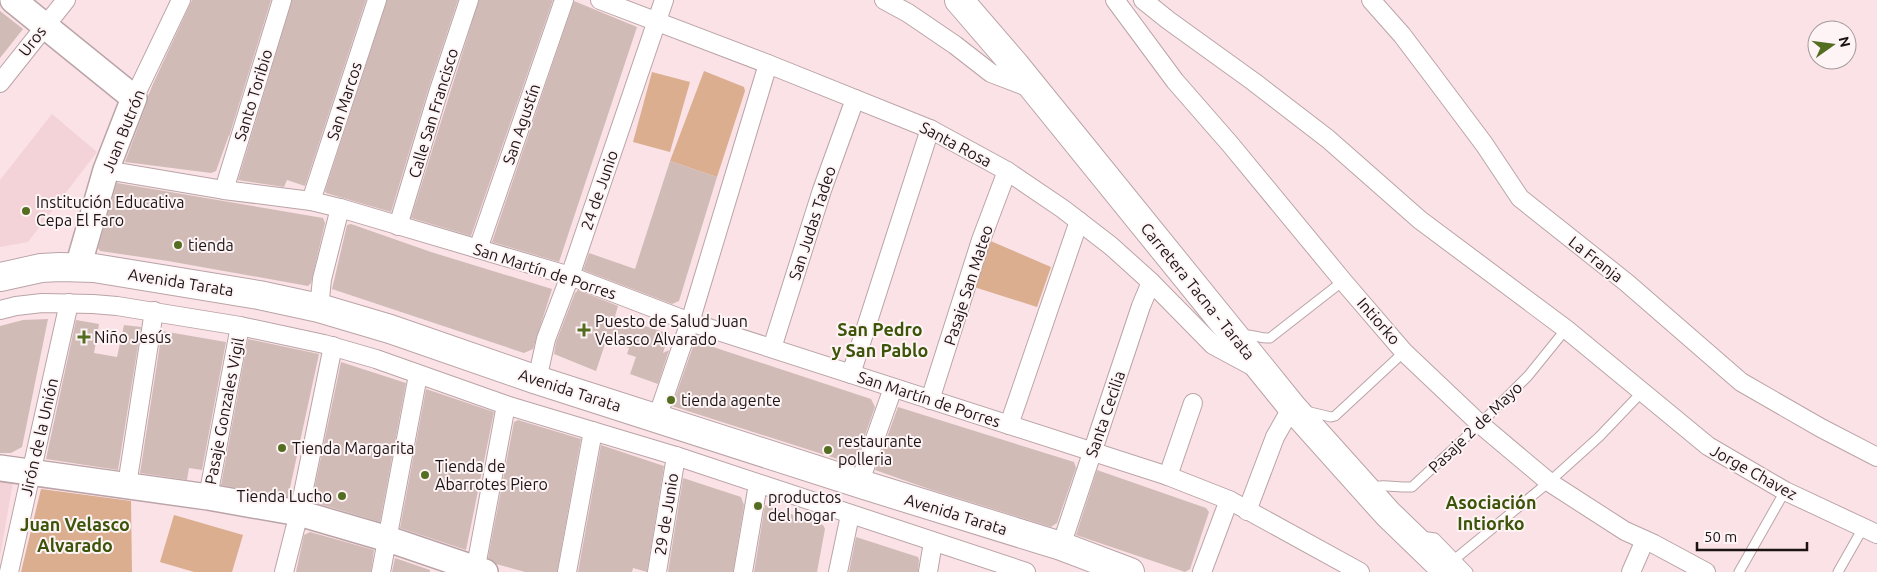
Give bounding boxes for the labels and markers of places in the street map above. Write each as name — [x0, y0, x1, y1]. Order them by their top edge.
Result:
place label: Institución Educativa Cepa El Faro — [36, 193, 184, 229]
marker: Institución Educativa Cepa El Faro — [20, 205, 32, 217]
place label: tienda — [188, 236, 234, 254]
marker: tienda — [172, 239, 184, 251]
place label: Puesto de Salud Juan Velasco Alvarado — [595, 312, 748, 348]
marker: Puesto de Salud Juan Velasco Alvarado — [577, 323, 591, 337]
place label: Niño Jesús — [94, 328, 171, 346]
marker: Niño Jesús — [78, 331, 90, 343]
place label: tienda agente — [681, 391, 781, 409]
marker: tienda agente — [665, 394, 677, 406]
place label: restaurante polleria — [838, 432, 922, 468]
place label: Tienda Margarita — [292, 439, 414, 457]
marker: Tienda Margarita — [276, 442, 288, 454]
marker: restaurante polleria — [822, 444, 834, 456]
place label: Tienda de Abarrotes Piero — [435, 457, 548, 493]
marker: Tienda de Abarrotes Piero — [419, 469, 431, 481]
place label: Tienda Lucho — [236, 487, 332, 505]
place label: productos del hogar — [768, 488, 841, 524]
marker: Tienda Lucho — [336, 490, 348, 502]
marker: productos del hogar — [752, 500, 764, 512]

